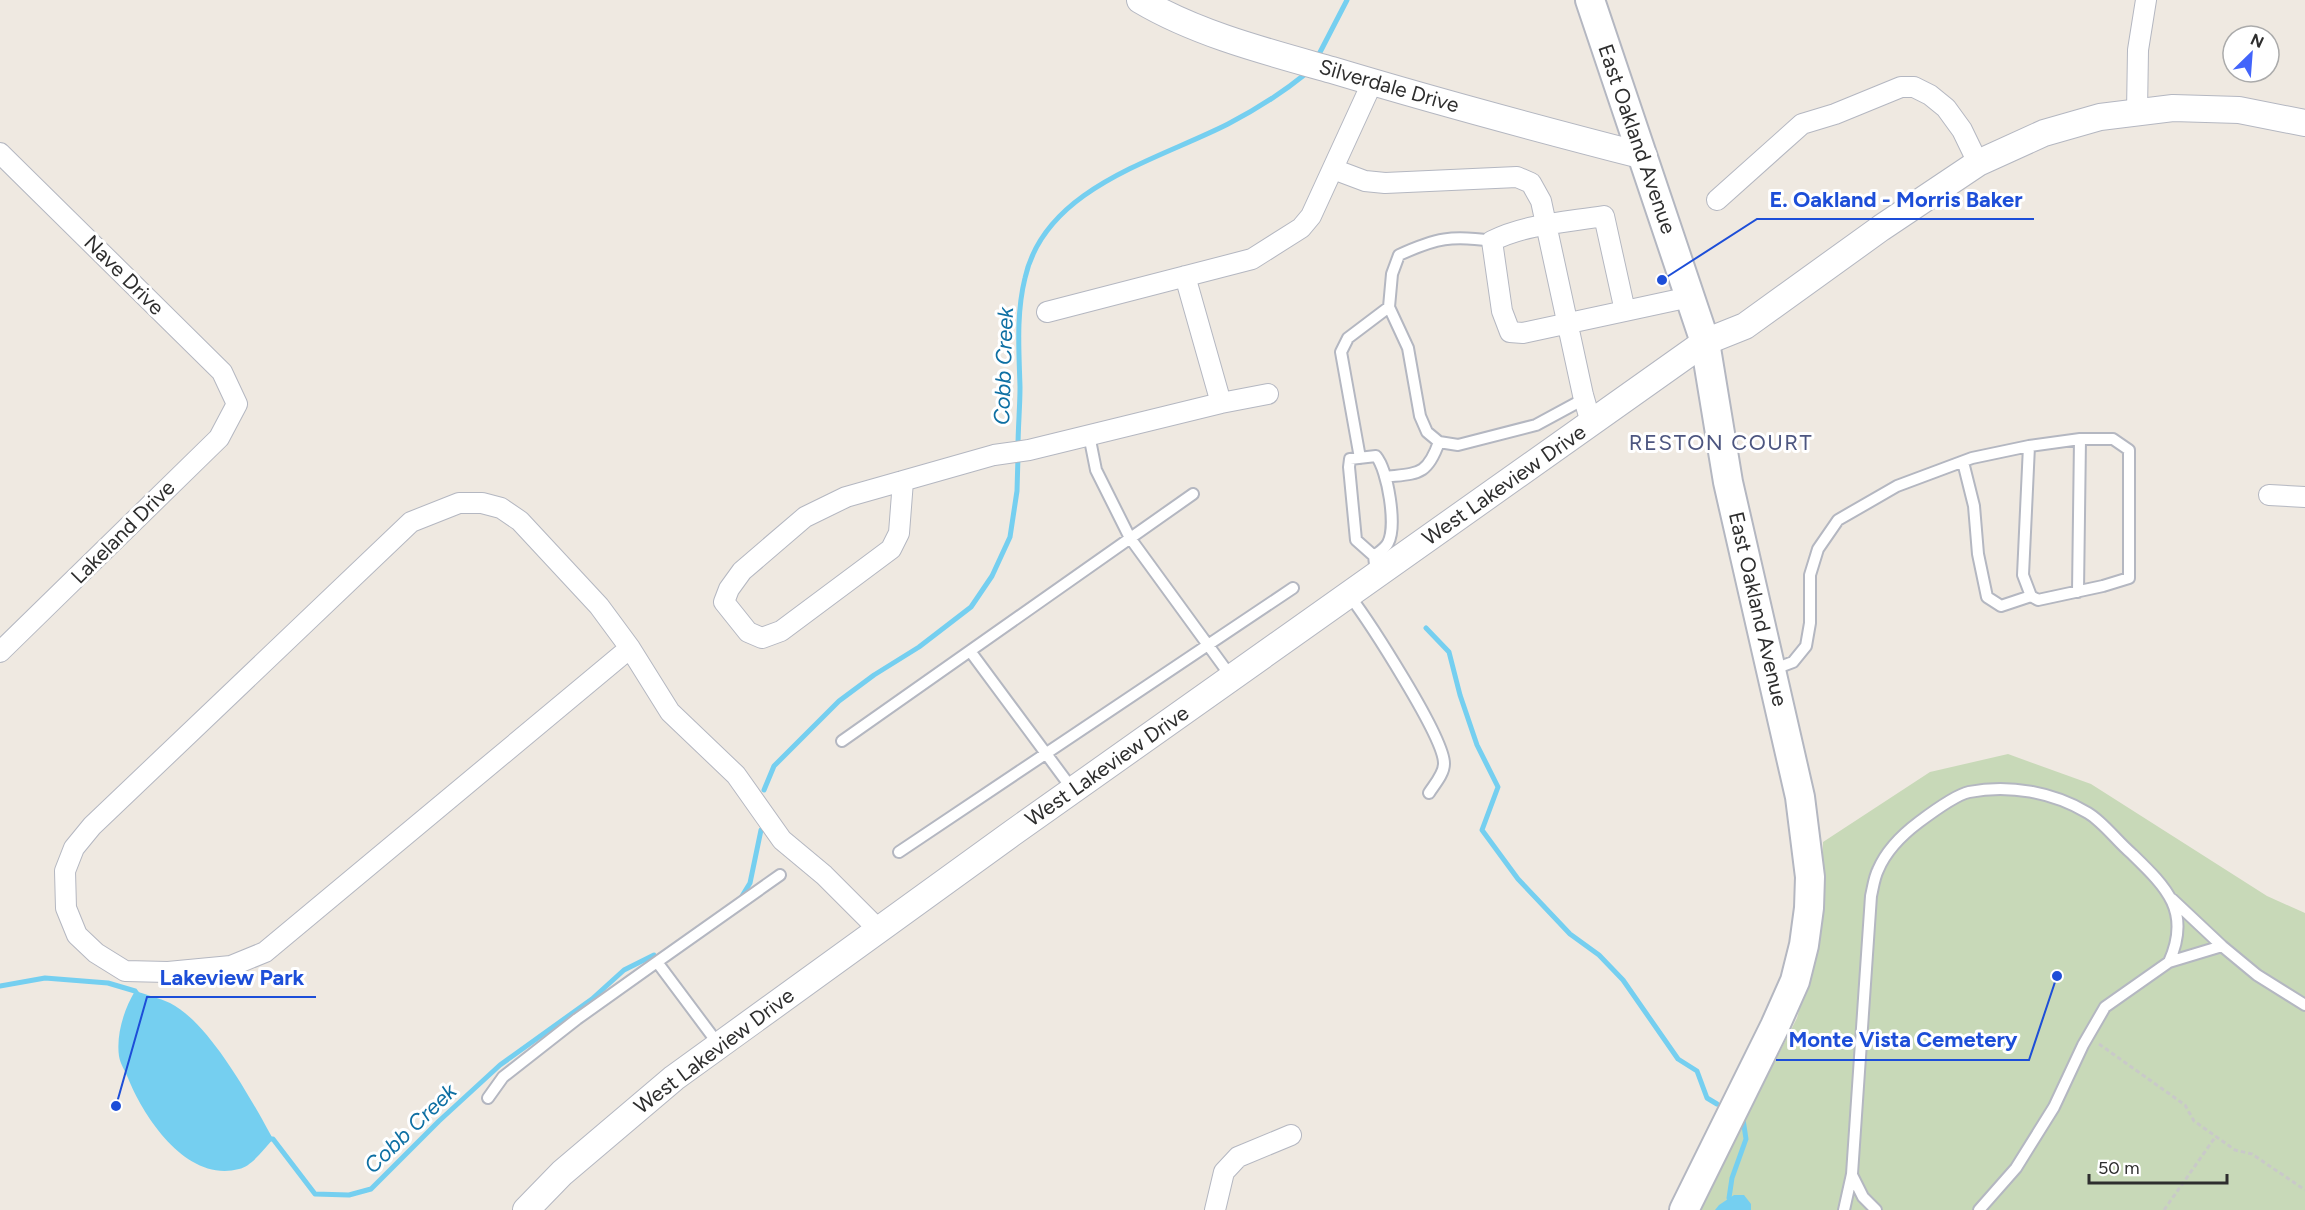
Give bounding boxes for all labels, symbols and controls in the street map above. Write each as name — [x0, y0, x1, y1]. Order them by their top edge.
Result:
north arrow — [2221, 24, 2281, 84]
text: N — [2248, 30, 2267, 52]
street label: East Oakland Avenue — [1593, 41, 1682, 237]
street label: Silverdale Drive — [1316, 54, 1462, 117]
callout: E. Oakland - Morris Baker — [1757, 179, 2034, 219]
text: E. Oakland - Morris Baker — [1769, 186, 2023, 213]
street label: Nave Drive — [79, 229, 170, 320]
water label: Cobb Creek — [988, 305, 1019, 425]
street label: West Lakeview Drive — [1417, 419, 1590, 550]
district label: RESTON COURT — [1629, 429, 1813, 456]
street label: Lakeland Drive — [66, 475, 180, 589]
street label: East Oakland Avenue — [1724, 509, 1793, 709]
street label: West Lakeview Drive — [1020, 700, 1193, 831]
callout: Lakeview Park — [147, 957, 316, 997]
text: Lakeview Park — [160, 964, 305, 991]
street label: West Lakeview Drive — [629, 982, 799, 1119]
callout: Monte Vista Cemetery — [1776, 1020, 2029, 1060]
text: Monte Vista Cemetery — [1788, 1026, 2018, 1053]
water label: Cobb Creek — [359, 1077, 463, 1179]
scale bar — [2089, 1147, 2227, 1185]
text: 50 m — [2098, 1157, 2140, 1179]

